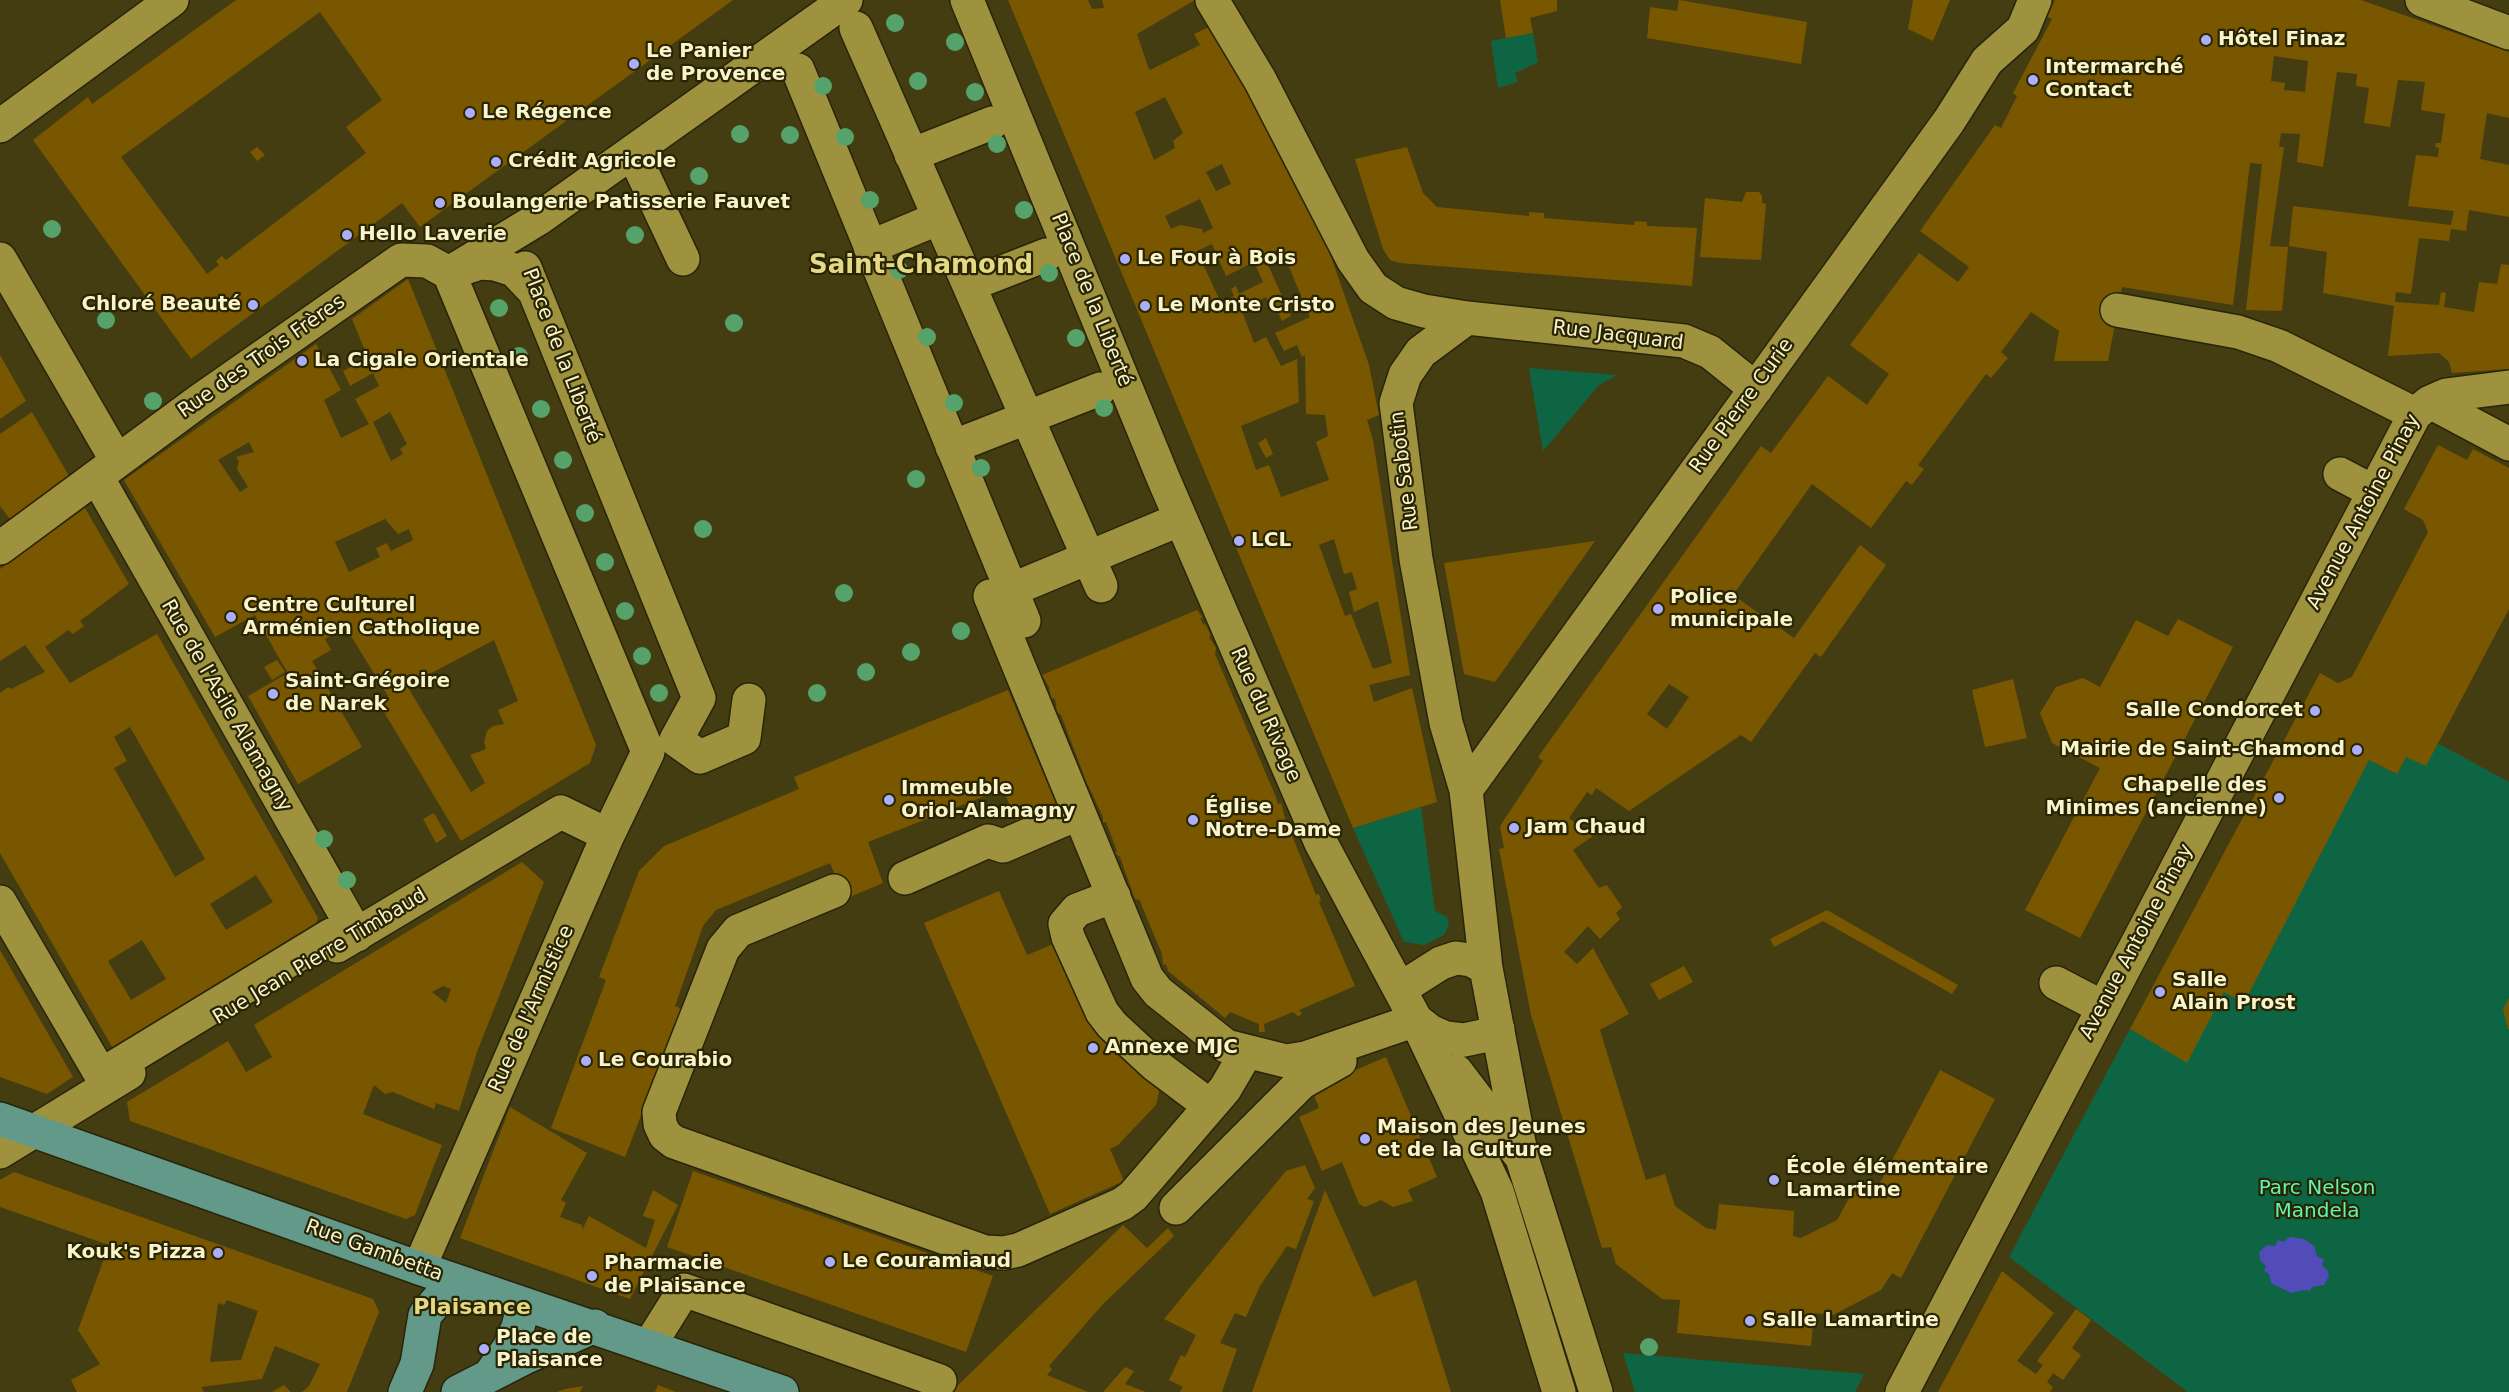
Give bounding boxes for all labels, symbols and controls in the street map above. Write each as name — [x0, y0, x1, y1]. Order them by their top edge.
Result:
place label: Hôtel Finaz — [2218, 28, 2345, 52]
marker: Hôtel Finaz — [2199, 33, 2213, 47]
place label: Le Panier de Provence — [646, 40, 785, 87]
place label: Intermarché Contact — [2045, 56, 2184, 103]
marker: Le Panier de Provence — [627, 57, 641, 71]
marker: Intermarché Contact — [2026, 73, 2040, 87]
place label: Le Régence — [482, 101, 612, 125]
marker: Le Régence — [463, 106, 477, 120]
place label: Crédit Agricole — [508, 150, 676, 174]
marker: Crédit Agricole — [489, 155, 503, 169]
place label: Boulangerie Patisserie Fauvet — [452, 191, 790, 215]
marker: Boulangerie Patisserie Fauvet — [433, 196, 447, 210]
street label: Place de la Liberté — [1045, 210, 1137, 390]
place label: Hello Laverie — [359, 223, 507, 247]
marker: Hello Laverie — [340, 228, 354, 242]
place label: Le Four à Bois — [1137, 247, 1296, 271]
district label: Saint-Chamond — [809, 250, 1033, 282]
marker: Le Four à Bois — [1118, 252, 1132, 266]
street label: Place de la Liberté — [517, 265, 605, 447]
street label: Rue des Trois Frères — [174, 290, 350, 424]
place label: Chloré Beauté — [81, 293, 241, 317]
place label: Le Monte Cristo — [1157, 294, 1335, 318]
marker: Chloré Beauté — [246, 298, 260, 312]
marker: Le Monte Cristo — [1138, 299, 1152, 313]
street label: Rue Jacquard — [1551, 316, 1685, 356]
street label: Rue Pierre Curie — [1685, 334, 1799, 478]
place label: La Cigale Orientale — [314, 349, 529, 373]
marker: La Cigale Orientale — [295, 354, 309, 368]
street label: Rue Sabotin — [1386, 410, 1424, 532]
street label: Avenue Antoine Pinay — [2302, 410, 2426, 614]
place label: LCL — [1251, 529, 1291, 553]
marker: LCL — [1232, 534, 1246, 548]
place label: Police municipale — [1670, 586, 1793, 633]
place label: Centre Culturel Arménien Catholique — [243, 594, 480, 641]
street label: Rue de l'Asile Alamagny — [155, 596, 297, 816]
marker: Police municipale — [1651, 602, 1665, 616]
marker: Centre Culturel Arménien Catholique — [224, 610, 238, 624]
street label: Rue du Rivage — [1225, 644, 1305, 786]
place label: Saint-Grégoire de Narek — [285, 670, 450, 717]
marker: Saint-Grégoire de Narek — [266, 687, 280, 701]
place label: Salle Condorcet — [2125, 699, 2303, 723]
marker: Salle Condorcet — [2308, 704, 2322, 718]
place label: Mairie de Saint-Chamond — [2060, 738, 2345, 762]
marker: Mairie de Saint-Chamond — [2350, 743, 2364, 757]
place label: Chapelle des Minimes (ancienne) — [2046, 774, 2267, 821]
place label: Immeuble Oriol-Alamagny — [901, 777, 1075, 824]
marker: Chapelle des Minimes (ancienne) — [2272, 791, 2286, 805]
marker: Immeuble Oriol-Alamagny — [882, 793, 896, 807]
place label: Église Notre-Dame — [1205, 796, 1341, 843]
marker: Église Notre-Dame — [1186, 813, 1200, 827]
place label: Jam Chaud — [1526, 816, 1646, 840]
marker: Jam Chaud — [1507, 821, 1521, 835]
street label: Avenue Antoine Pinay — [2075, 840, 2199, 1044]
street label: Rue Jean Pierre Timbaud — [209, 884, 431, 1030]
street label: Rue de l'Armistice — [484, 922, 580, 1096]
place label: Salle Alain Prost — [2172, 969, 2296, 1016]
marker: Salle Alain Prost — [2153, 985, 2167, 999]
place label: Annexe MJC — [1105, 1036, 1238, 1060]
marker: Annexe MJC — [1086, 1041, 1100, 1055]
place label: Le Courabio — [598, 1049, 732, 1073]
marker: Le Courabio — [579, 1054, 593, 1068]
place label: Maison des Jeunes et de la Culture — [1377, 1116, 1586, 1163]
marker: Maison des Jeunes et de la Culture — [1358, 1132, 1372, 1146]
place label: École élémentaire Lamartine — [1786, 1156, 1989, 1203]
marker: École élémentaire Lamartine — [1767, 1173, 1781, 1187]
park label: Parc Nelson Mandela — [2259, 1177, 2375, 1224]
street label: Rue Gambetta — [302, 1215, 446, 1287]
place label: Kouk's Pizza — [66, 1241, 206, 1265]
marker: Kouk's Pizza — [211, 1246, 225, 1260]
place label: Le Couramiaud — [842, 1250, 1011, 1274]
place label: Pharmacie de Plaisance — [604, 1252, 746, 1299]
marker: Le Couramiaud — [823, 1255, 837, 1269]
marker: Pharmacie de Plaisance — [585, 1269, 599, 1283]
district label: Plaisance — [413, 1295, 531, 1321]
place label: Salle Lamartine — [1762, 1309, 1939, 1333]
marker: Salle Lamartine — [1743, 1314, 1757, 1328]
place label: Place de Plaisance — [496, 1326, 603, 1373]
marker: Place de Plaisance — [477, 1342, 491, 1356]

